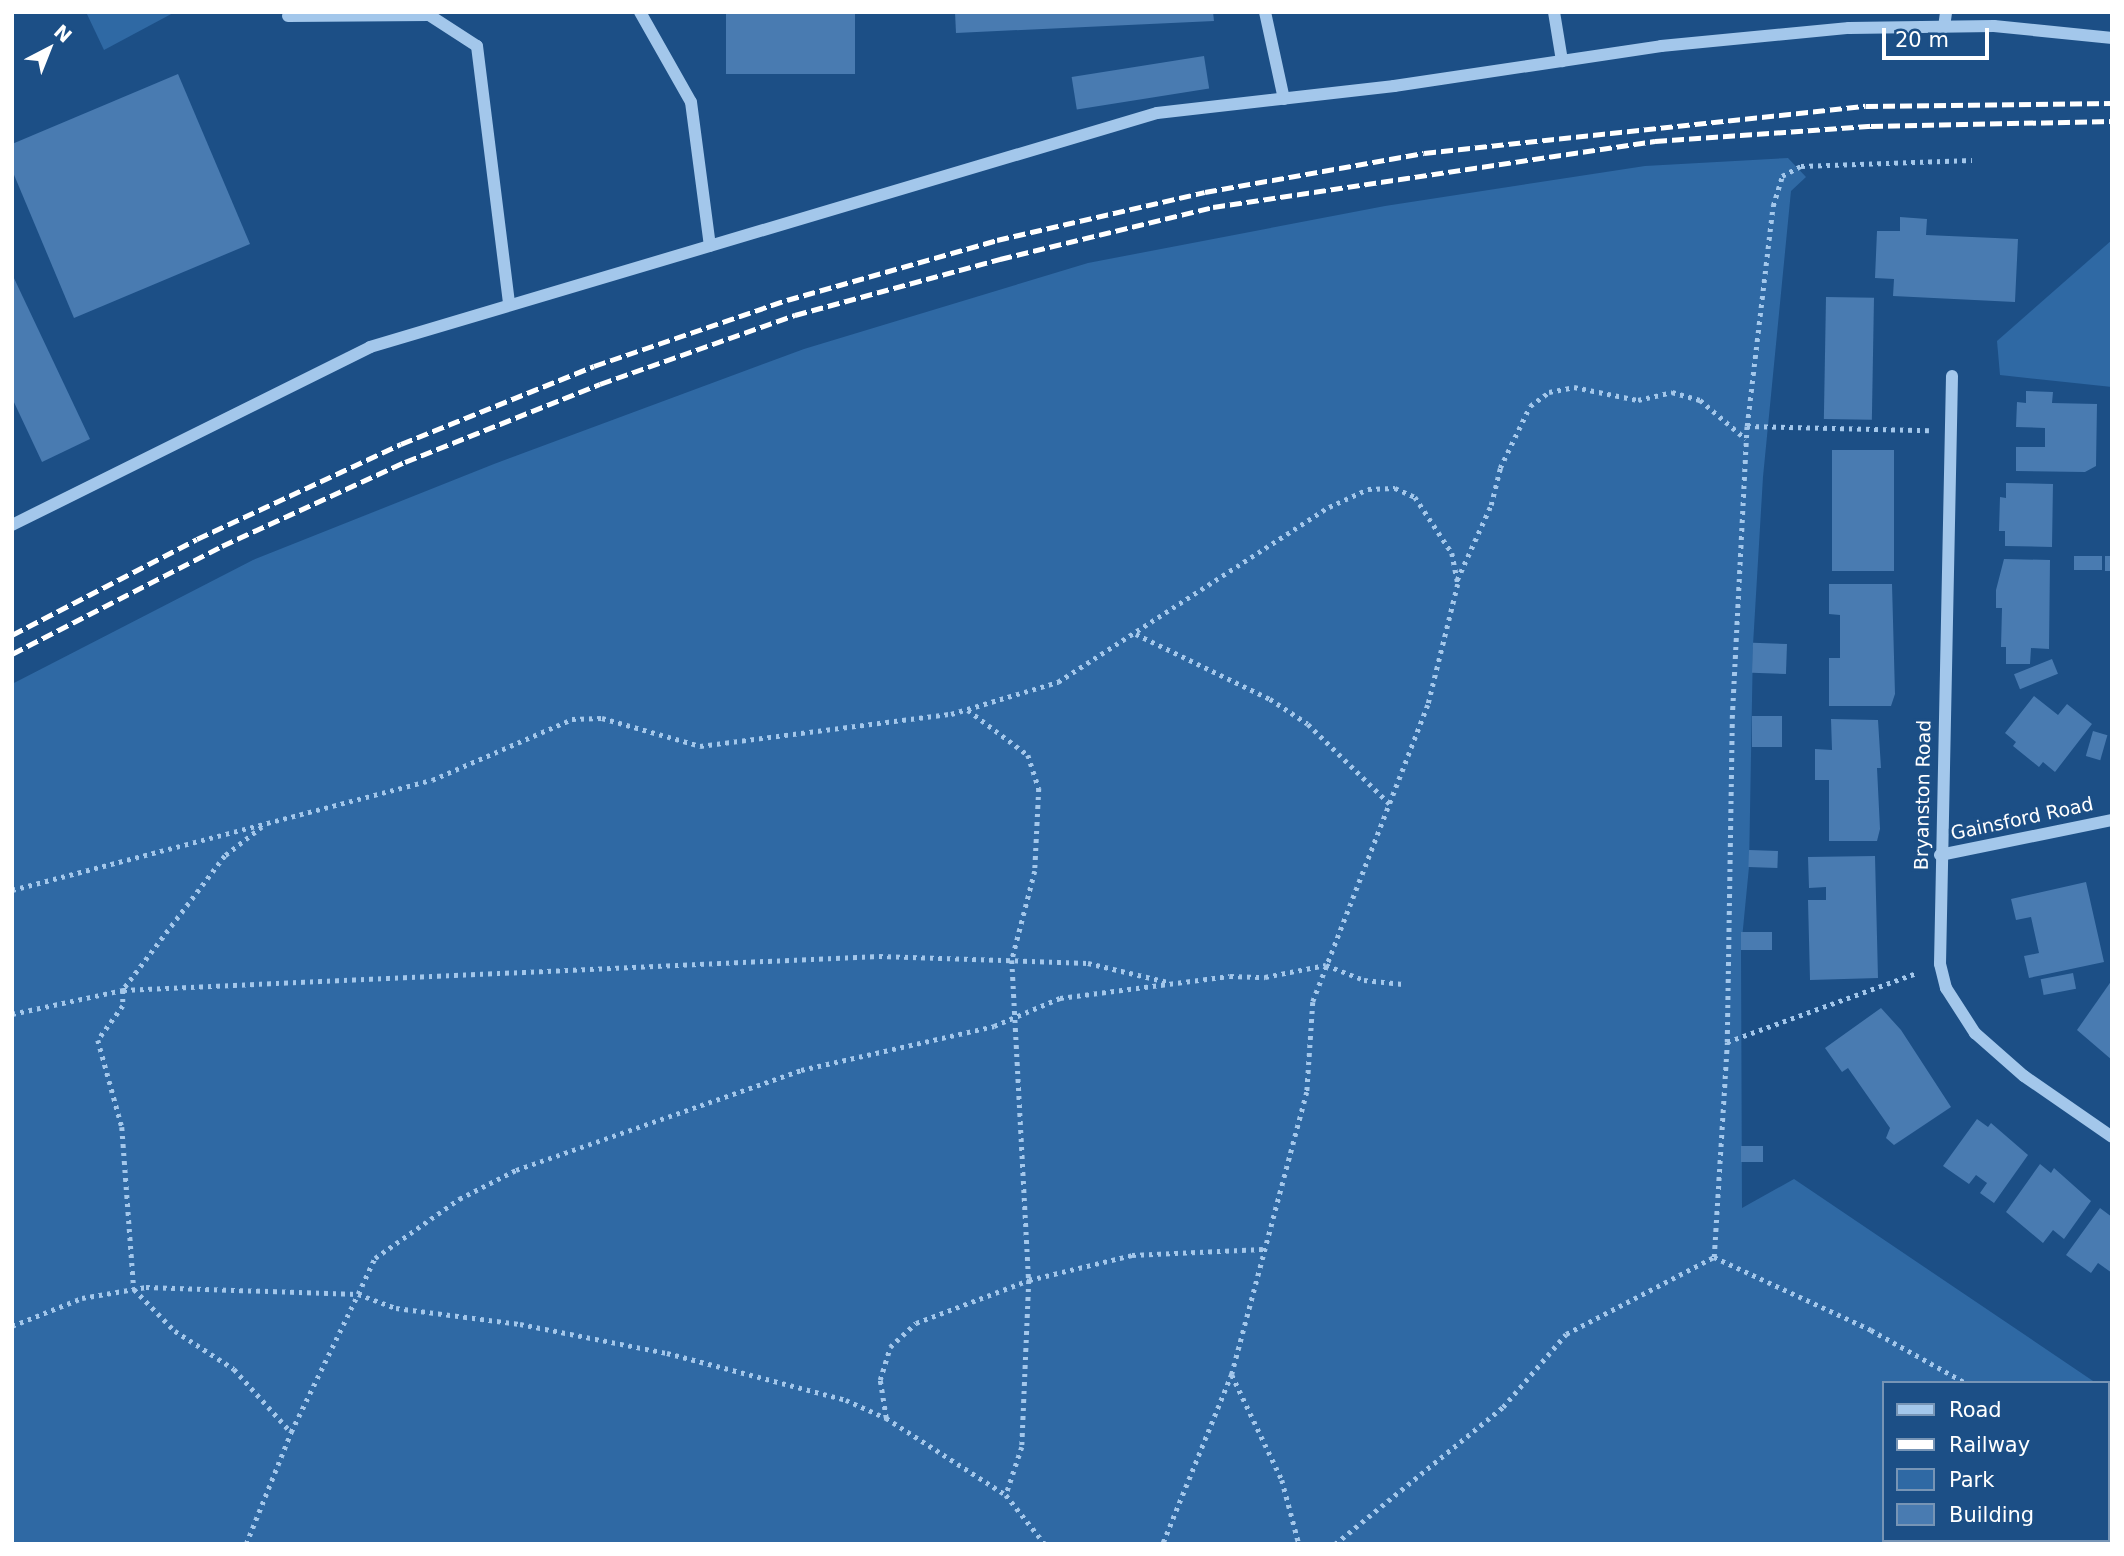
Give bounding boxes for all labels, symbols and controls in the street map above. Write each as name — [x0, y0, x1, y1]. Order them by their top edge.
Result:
north arrow — [14, 14, 84, 84]
scale bar — [1886, 14, 1993, 58]
text: N — [50, 20, 76, 47]
text: 20 m — [1895, 28, 1949, 52]
street label: Bryanston Road — [1910, 720, 1936, 870]
street label: Gainsford Road — [1949, 793, 2095, 845]
legend — [1882, 1381, 2110, 1542]
text: Road — [1949, 1398, 2002, 1422]
text: Railway — [1949, 1433, 2030, 1457]
text: Park — [1949, 1468, 1994, 1492]
text: Building — [1949, 1503, 2034, 1527]

